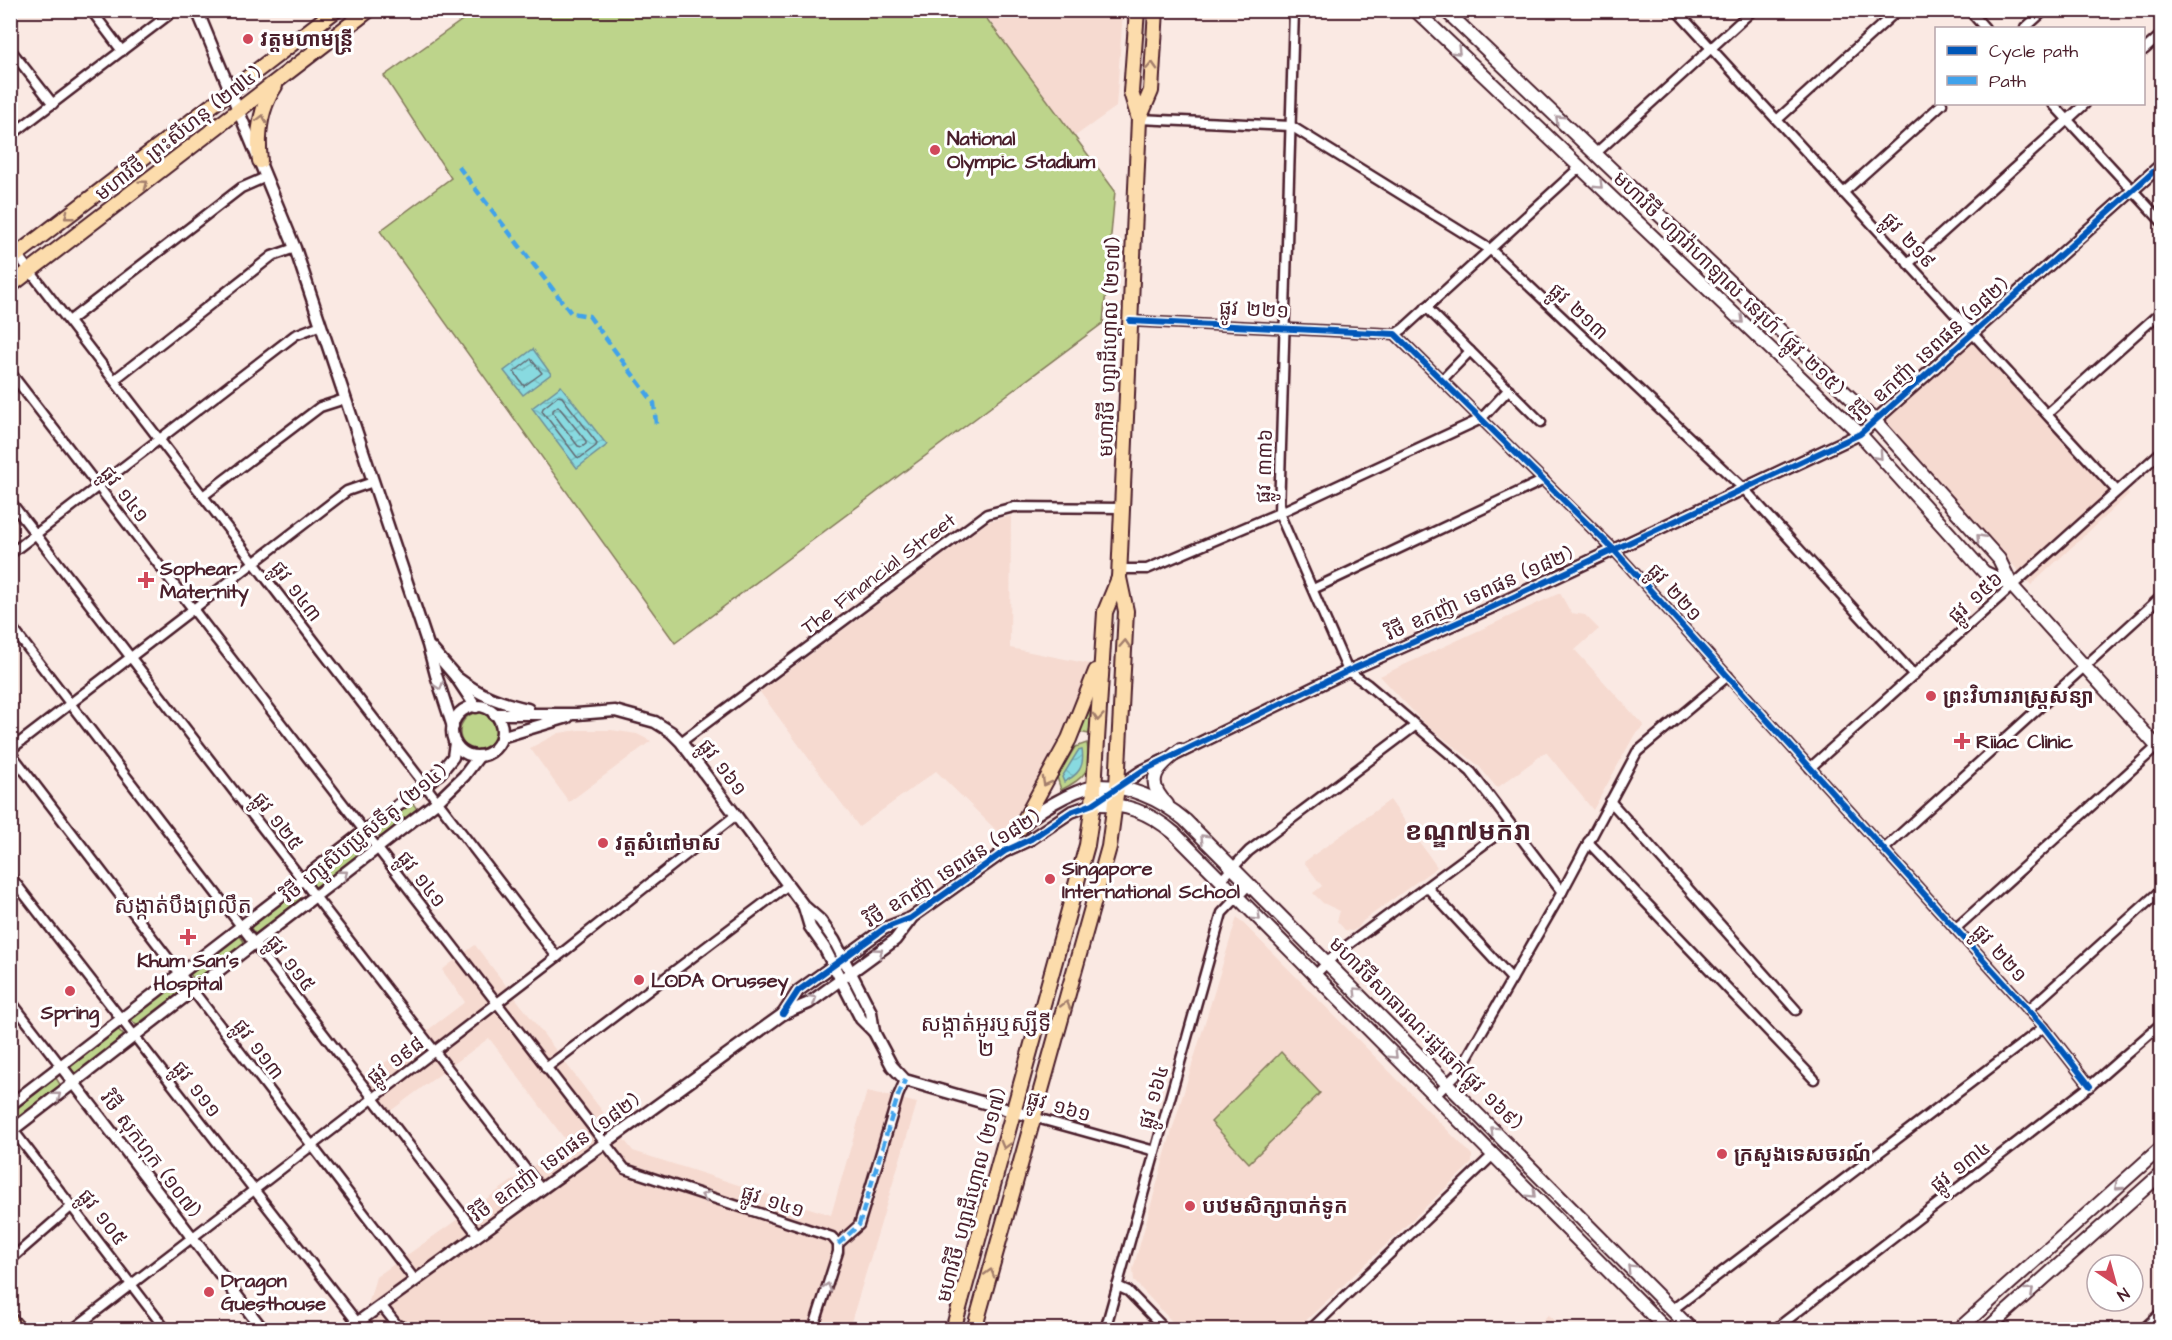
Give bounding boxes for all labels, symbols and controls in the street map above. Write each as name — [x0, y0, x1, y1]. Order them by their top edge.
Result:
place label: វត្តមហាមន្រ្តី — [260, 26, 353, 55]
legend — [1935, 27, 2145, 105]
marker: វត្តមហាមន្រ្តី — [241, 32, 255, 46]
text: Cycle path — [1989, 39, 2078, 65]
one-way arrow — [1451, 44, 1461, 55]
street label: មហាវិថី ព្រះសីហនុ (២៧៤) — [89, 60, 268, 208]
one-way arrow — [1145, 61, 1158, 70]
text: Path — [1989, 69, 2026, 94]
one-way arrow — [255, 114, 268, 124]
one-way arrow — [1555, 116, 1566, 127]
place label: National Olympic Stadium — [947, 125, 1095, 177]
marker: National Olympic Stadium — [928, 143, 942, 157]
street label: មហាវិថី ហ្សាវ៉ាហាឡាល នេរុហ៍ (ផ្លូវ ២១៥) — [1604, 165, 1850, 405]
one-way arrow — [1592, 178, 1602, 189]
one-way arrow — [137, 180, 148, 191]
street label: ផ្លូវ ២១៩ — [1872, 206, 1942, 278]
one-way arrow — [64, 209, 75, 220]
street label: មហាវិថី ហ្សាដឹហ្គោល (២១៧) — [1092, 237, 1128, 458]
street label: វិថី ឧកញ៉ា ទេពផន (១៨២) — [1846, 272, 2015, 428]
street label: ផ្លូវ ២១៣ — [1540, 277, 1614, 349]
street label: ផ្លូវ ២២១ — [1218, 294, 1290, 330]
one-way arrow — [1732, 312, 1743, 323]
street label: ផ្លូវ ៣៣៦ — [1250, 428, 1284, 504]
one-way arrow — [1872, 449, 1883, 460]
street label: ផ្លូវ ១៤១ — [90, 460, 155, 531]
street label: The Financial Street — [796, 506, 962, 641]
one-way arrow — [1976, 534, 1987, 544]
street label: វិថី ឧកញ៉ា ទេពផន (១៨២) — [1381, 540, 1578, 648]
place label: Sophear Maternity — [159, 555, 249, 607]
street label: ផ្លូវ ១៤៣ — [261, 555, 328, 630]
street label: ផ្លូវ ២២១ — [1638, 557, 1708, 631]
street label: ផ្លូវ ១៥៦ — [1942, 565, 2012, 633]
marker: Sophear Maternity — [137, 571, 155, 589]
one-way arrow — [1118, 640, 1131, 649]
one-way arrow — [432, 680, 445, 691]
place label: ព្រះវិហាររាស្ត្រសន្យា — [1943, 683, 2094, 711]
marker: ព្រះវិហាររាស្ត្រសន្យា — [1924, 689, 1938, 703]
one-way arrow — [1092, 713, 1105, 722]
place label: Riiac Clinic — [1976, 728, 2074, 756]
marker: Riiac Clinic — [1953, 732, 1971, 750]
street label: ផ្លូវ ១៦១ — [688, 733, 753, 804]
street label: វិថី ហ្សូសិបប្រូសទីតូ (២១៤) — [276, 758, 456, 912]
one-way arrow — [1042, 776, 1053, 786]
street label: ផ្លូវ ១២៥ — [242, 786, 309, 859]
street label: វិថី ឧកញ៉ា ទេពផន (១៨២) — [859, 803, 1046, 935]
district label: ខណ្ឌ៧មករា — [1405, 814, 1531, 850]
place label: វត្តសំពៅមាស — [615, 830, 721, 858]
one-way arrow — [1201, 834, 1212, 845]
marker: វត្តសំពៅមាស — [596, 836, 610, 850]
street label: ផ្លូវ ១៤១ — [387, 845, 452, 916]
place label: Singapore International School — [1061, 855, 1240, 906]
one-way arrow — [337, 870, 348, 881]
marker: Singapore International School — [1043, 872, 1057, 886]
district label: សង្កាត់បឹងព្រលឹត — [114, 891, 252, 922]
one-way arrow — [1250, 910, 1261, 920]
street label: ផ្លូវ ២២១ — [1963, 918, 2033, 992]
marker: Khum San's Hospital — [179, 928, 197, 946]
street label: ផ្លូវ ១១៥ — [256, 929, 321, 1000]
street label: មហាវិថីសាធារណៈរដ្ឋឆេក(ផ្លូវ ១៦៩) — [1320, 931, 1528, 1139]
place label: Khum San's Hospital — [137, 947, 239, 998]
one-way arrow — [872, 948, 883, 959]
place label: LODA Orussey — [651, 967, 789, 996]
marker: LODA Orussey — [632, 973, 646, 987]
marker: Spring — [63, 984, 77, 998]
one-way arrow — [1353, 987, 1363, 998]
one-way arrow — [807, 996, 818, 1007]
place label: Spring — [40, 999, 100, 1028]
one-way arrow — [1059, 1000, 1071, 1010]
district label: សង្កាត់អូរឬស្សីទី ២ — [921, 1009, 1051, 1065]
street label: ផ្លូវ ១១៣ — [223, 1013, 290, 1088]
street label: ផ្លូវ ១៩៨ — [361, 1030, 432, 1095]
one-way arrow — [1387, 1048, 1398, 1059]
street label: ផ្លូវ ១១១ — [162, 1055, 227, 1126]
street label: ផ្លូវ ១៦៤ — [1132, 1062, 1180, 1134]
street label: វិថី សុកហុក (១០៧) — [93, 1085, 207, 1224]
street label: មហាវិថី ហ្សាដឹហ្គោល (២១៧) — [930, 1085, 1014, 1305]
street label: ផ្លូវ ១៦១ — [1022, 1085, 1094, 1133]
street label: វិថី ឧកញ៉ា ទេពផន (១៨២) — [465, 1087, 646, 1229]
one-way arrow — [50, 1093, 61, 1104]
one-way arrow — [1490, 1126, 1501, 1137]
street label: ផ្លូវ ១៣៤ — [1924, 1134, 1999, 1202]
one-way arrow — [999, 1140, 1012, 1150]
place label: ក្រសួងទេសចរណ៍ — [1734, 1141, 1871, 1169]
marker: ក្រសួងទេសចរណ៍ — [1715, 1147, 1729, 1161]
street label: ផ្លូវ ១៤១ — [736, 1179, 808, 1229]
one-way arrow — [2114, 1179, 2125, 1190]
street label: ផ្លូវ ១០៥ — [68, 1183, 133, 1254]
one-way arrow — [1524, 1186, 1535, 1197]
one-way arrow — [700, 1190, 711, 1203]
place label: បឋមសិក្សាបាក់ទូក — [1202, 1193, 1348, 1221]
marker: បឋមសិក្សាបាក់ទូក — [1183, 1199, 1197, 1213]
north arrow — [2085, 1253, 2145, 1313]
one-way arrow — [1627, 1265, 1638, 1276]
place label: Dragon Guesthouse — [221, 1267, 326, 1318]
one-way arrow — [983, 1268, 995, 1279]
one-way arrow — [820, 1282, 832, 1293]
text: N — [2113, 1282, 2134, 1306]
marker: Dragon Guesthouse — [202, 1285, 216, 1299]
one-way arrow — [2023, 1287, 2033, 1298]

